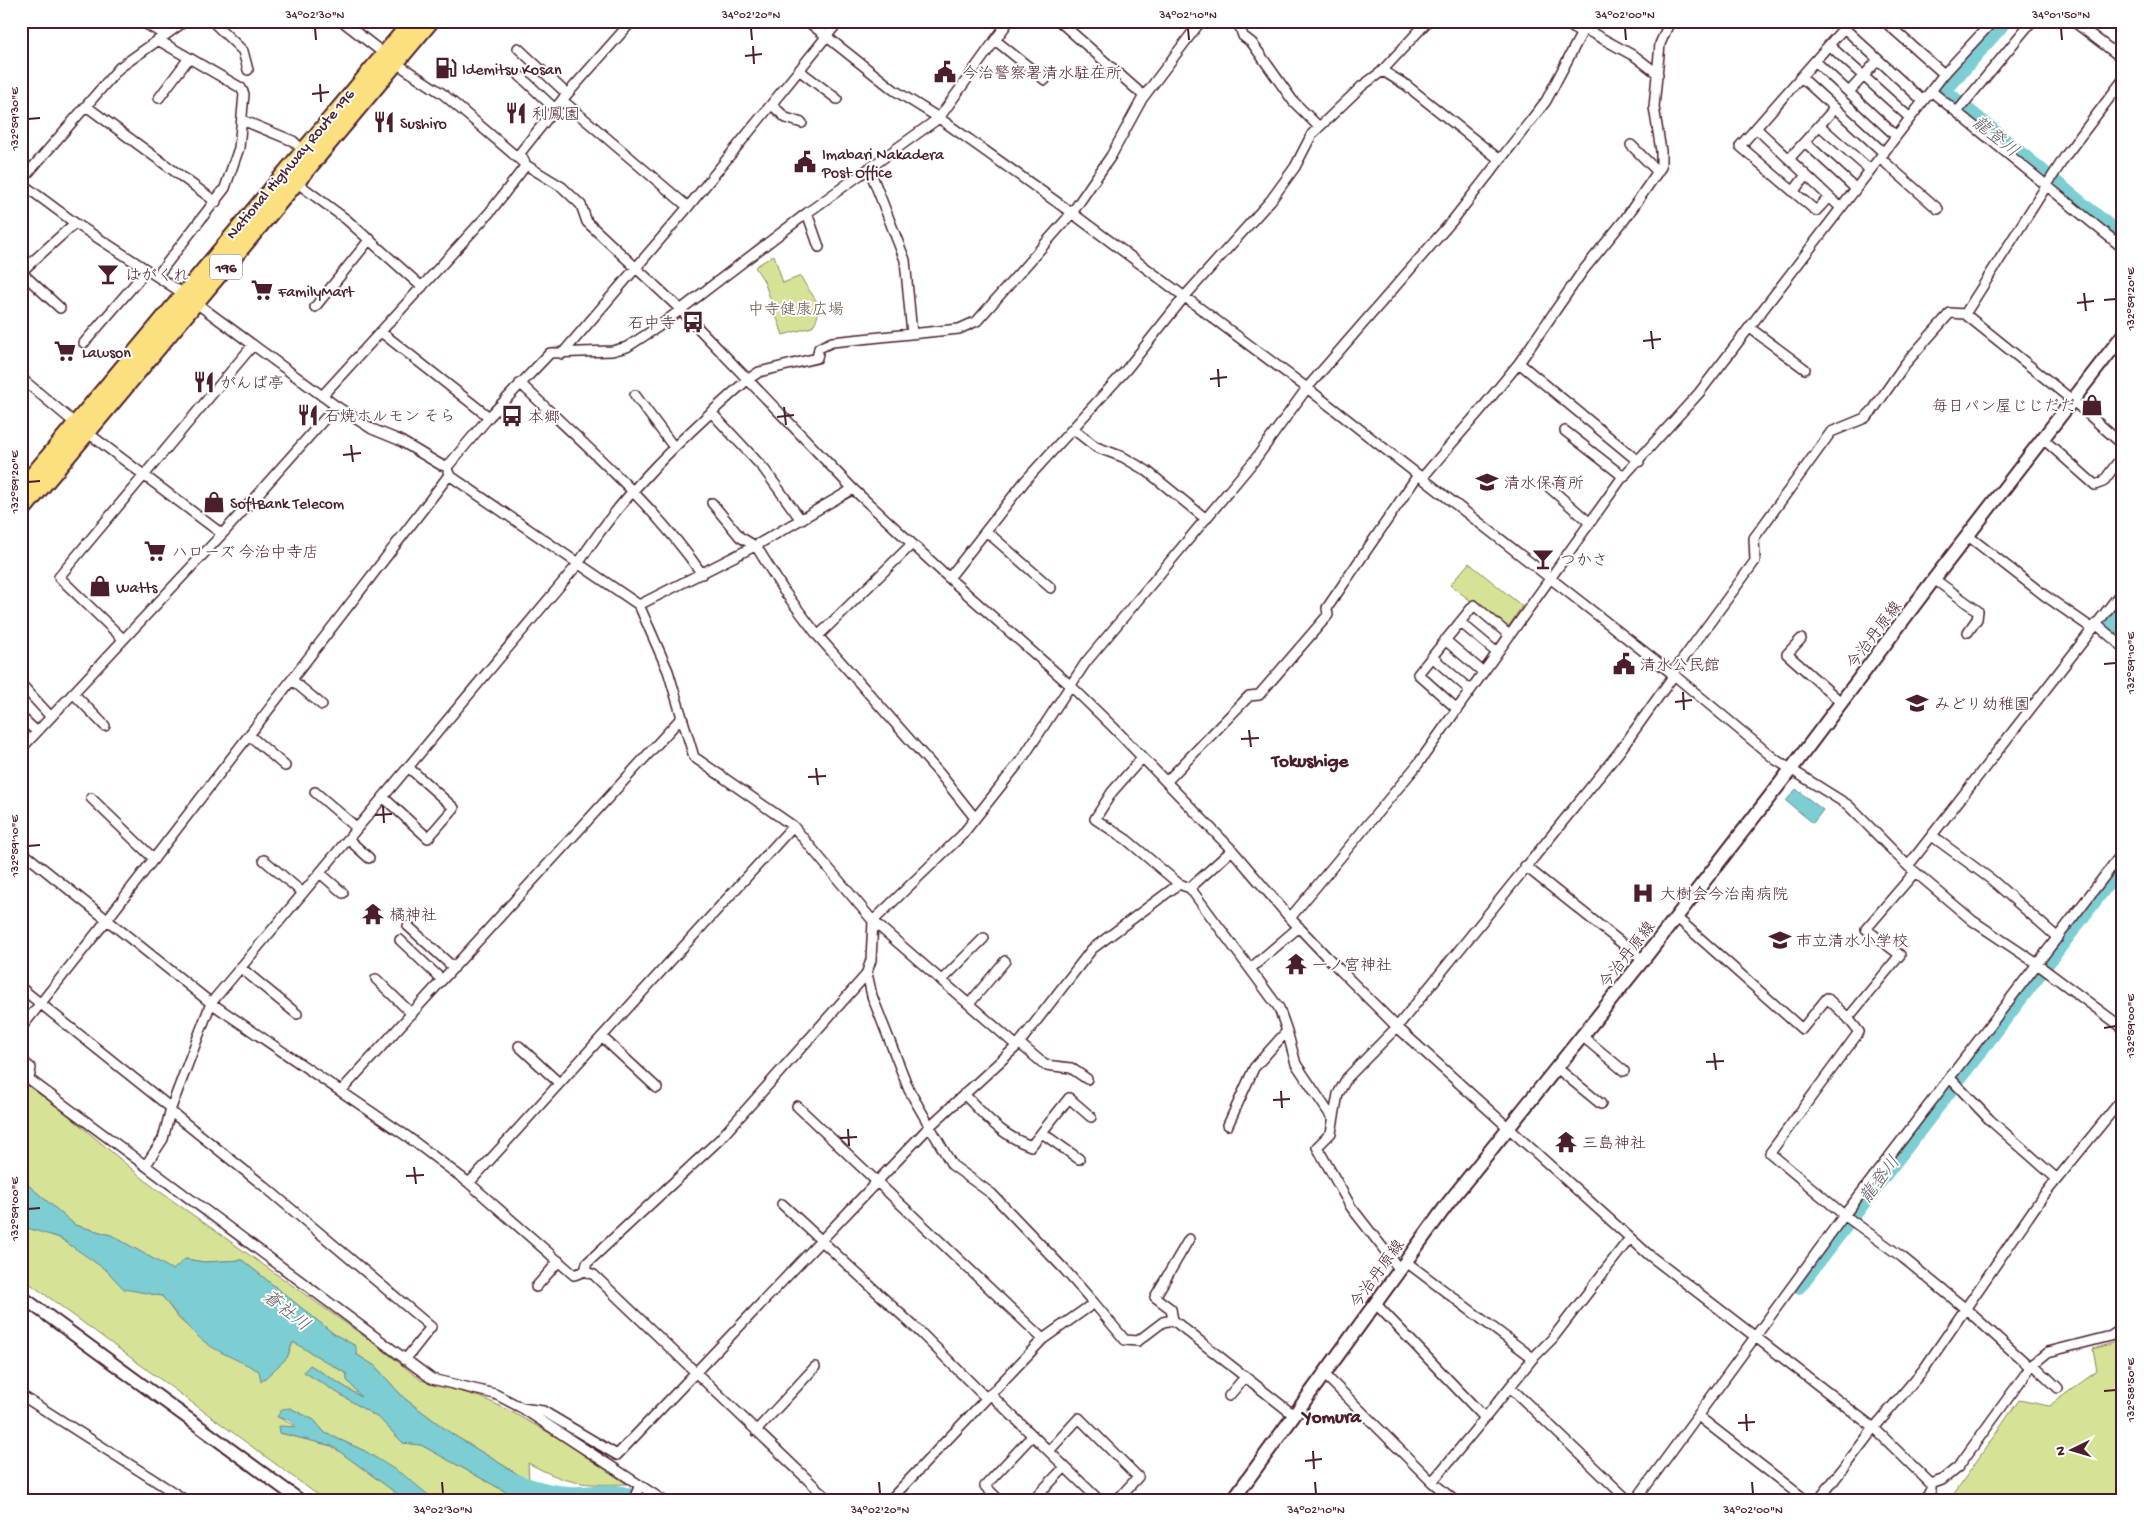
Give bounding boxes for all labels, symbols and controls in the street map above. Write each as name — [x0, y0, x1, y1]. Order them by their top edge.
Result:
text: 34°02'30"N — [285, 9, 345, 23]
text: 34°02'20"N — [721, 9, 780, 23]
text: 34°02'10"N — [1158, 9, 1217, 23]
text: 34°02'00"N — [1594, 9, 1655, 23]
text: 34°01'50"N — [2031, 9, 2090, 23]
fuel station icon: Idemitsu Kosan — [433, 55, 459, 81]
public building icon: 今治警察署清水駐在所 — [932, 59, 958, 85]
place label: Idemitsu Kosan — [462, 62, 562, 81]
place label: 今治警察署清水駐在所 — [962, 64, 1122, 85]
street label: National Highway Route 196 — [223, 86, 361, 244]
text: 132°59'30"E — [9, 87, 23, 152]
restaurant icon: 利鳳園 — [503, 100, 529, 126]
place label: 利鳳園 — [532, 106, 580, 126]
restaurant icon: Sushiro — [371, 109, 397, 135]
water label: 龍登川 — [1967, 112, 2023, 163]
place label: Sushiro — [400, 116, 447, 135]
place label: Imabari Nakadera Post Office — [821, 147, 945, 184]
public building icon: Imabari Nakadera Post Office — [792, 149, 818, 175]
road number: 196 — [210, 254, 242, 280]
bar icon: はがくれ — [95, 261, 121, 287]
text: 132°59'20"E — [2125, 267, 2139, 331]
place label: はがくれ — [125, 268, 189, 287]
supermarket icon: FamilyMart — [249, 277, 275, 303]
place label: FamilyMart — [277, 284, 355, 303]
park label: 中寺健康広場 — [748, 301, 844, 321]
bus stop icon: 石中寺 — [680, 309, 706, 335]
place label: 石中寺 — [628, 315, 676, 335]
supermarket icon: Lawson — [52, 338, 78, 364]
place label: Lawson — [82, 345, 131, 364]
restaurant icon: がんば亭 — [191, 369, 217, 395]
place label: がんば亭 — [220, 374, 284, 395]
shop icon: 毎日パン屋じじだだ — [2079, 392, 2105, 418]
place label: 毎日パン屋じじだだ — [1932, 398, 2076, 418]
restaurant icon: 石焼ホルモン そら — [295, 402, 321, 428]
bus stop icon: 本郷 — [499, 403, 525, 429]
place label: 石焼ホルモン そら — [324, 408, 456, 428]
place label: 本郷 — [528, 409, 560, 429]
text: 132°59'20"E — [9, 450, 23, 514]
school or university icon: 清水保育所 — [1474, 469, 1500, 495]
place label: 清水保育所 — [1504, 474, 1584, 495]
shop icon: SoftBank Telecom — [201, 489, 227, 515]
place label: SoftBank Telecom — [230, 496, 345, 515]
supermarket icon: ハローズ 今治中寺店 — [142, 538, 168, 564]
place label: ハローズ 今治中寺店 — [172, 544, 319, 564]
bar icon: つかさ — [1530, 546, 1556, 572]
place label: つかさ — [1560, 553, 1608, 572]
shop icon: Watts — [87, 573, 113, 599]
place label: Watts — [116, 580, 159, 599]
street label: 今治丹原線 — [1843, 597, 1907, 674]
text: 132°59'10"E — [2125, 632, 2139, 695]
public building icon: 清水公民館 — [1611, 651, 1637, 677]
place label: 清水公民館 — [1640, 656, 1720, 677]
school or university icon: みどり幼稚園 — [1904, 690, 1930, 716]
place label: みどり幼稚園 — [1934, 696, 2030, 716]
district label: Tokushige — [1270, 751, 1349, 774]
text: 132°59'10"E — [9, 815, 23, 878]
hospital icon: 大樹会今治南病院 — [1630, 880, 1656, 906]
place label: 大樹会今治南病院 — [1660, 885, 1788, 906]
temple icon: 橘神社 — [360, 901, 386, 927]
place label: 橘神社 — [389, 907, 437, 927]
street label: 今治丹原線 — [1595, 918, 1661, 994]
school or university icon: 市立清水小学校 — [1767, 927, 1793, 953]
place label: 市立清水小学校 — [1796, 932, 1908, 953]
temple icon: 一ノ宮神社 — [1283, 951, 1309, 977]
place label: 一ノ宮神社 — [1312, 957, 1392, 977]
text: 132°59'00"E — [2125, 994, 2139, 1059]
temple icon: 三島神社 — [1553, 1129, 1579, 1155]
place label: 三島神社 — [1582, 1135, 1646, 1155]
water label: 龍登川 — [1856, 1152, 1906, 1208]
text: 132°59'00"E — [9, 1177, 23, 1242]
street label: 今治丹原線 — [1346, 1236, 1410, 1313]
water label: 蒼社川 — [258, 1286, 314, 1337]
text: 132°58'50"E — [2125, 1358, 2139, 1423]
district label: Yomura — [1301, 1407, 1363, 1430]
north arrow — [2046, 1424, 2096, 1474]
text: N — [2053, 1446, 2070, 1456]
text: 34°02'30"N — [413, 1504, 473, 1518]
text: 34°02'20"N — [850, 1504, 909, 1518]
text: 34°02'10"N — [1286, 1504, 1345, 1518]
text: 34°02'00"N — [1722, 1504, 1783, 1518]

